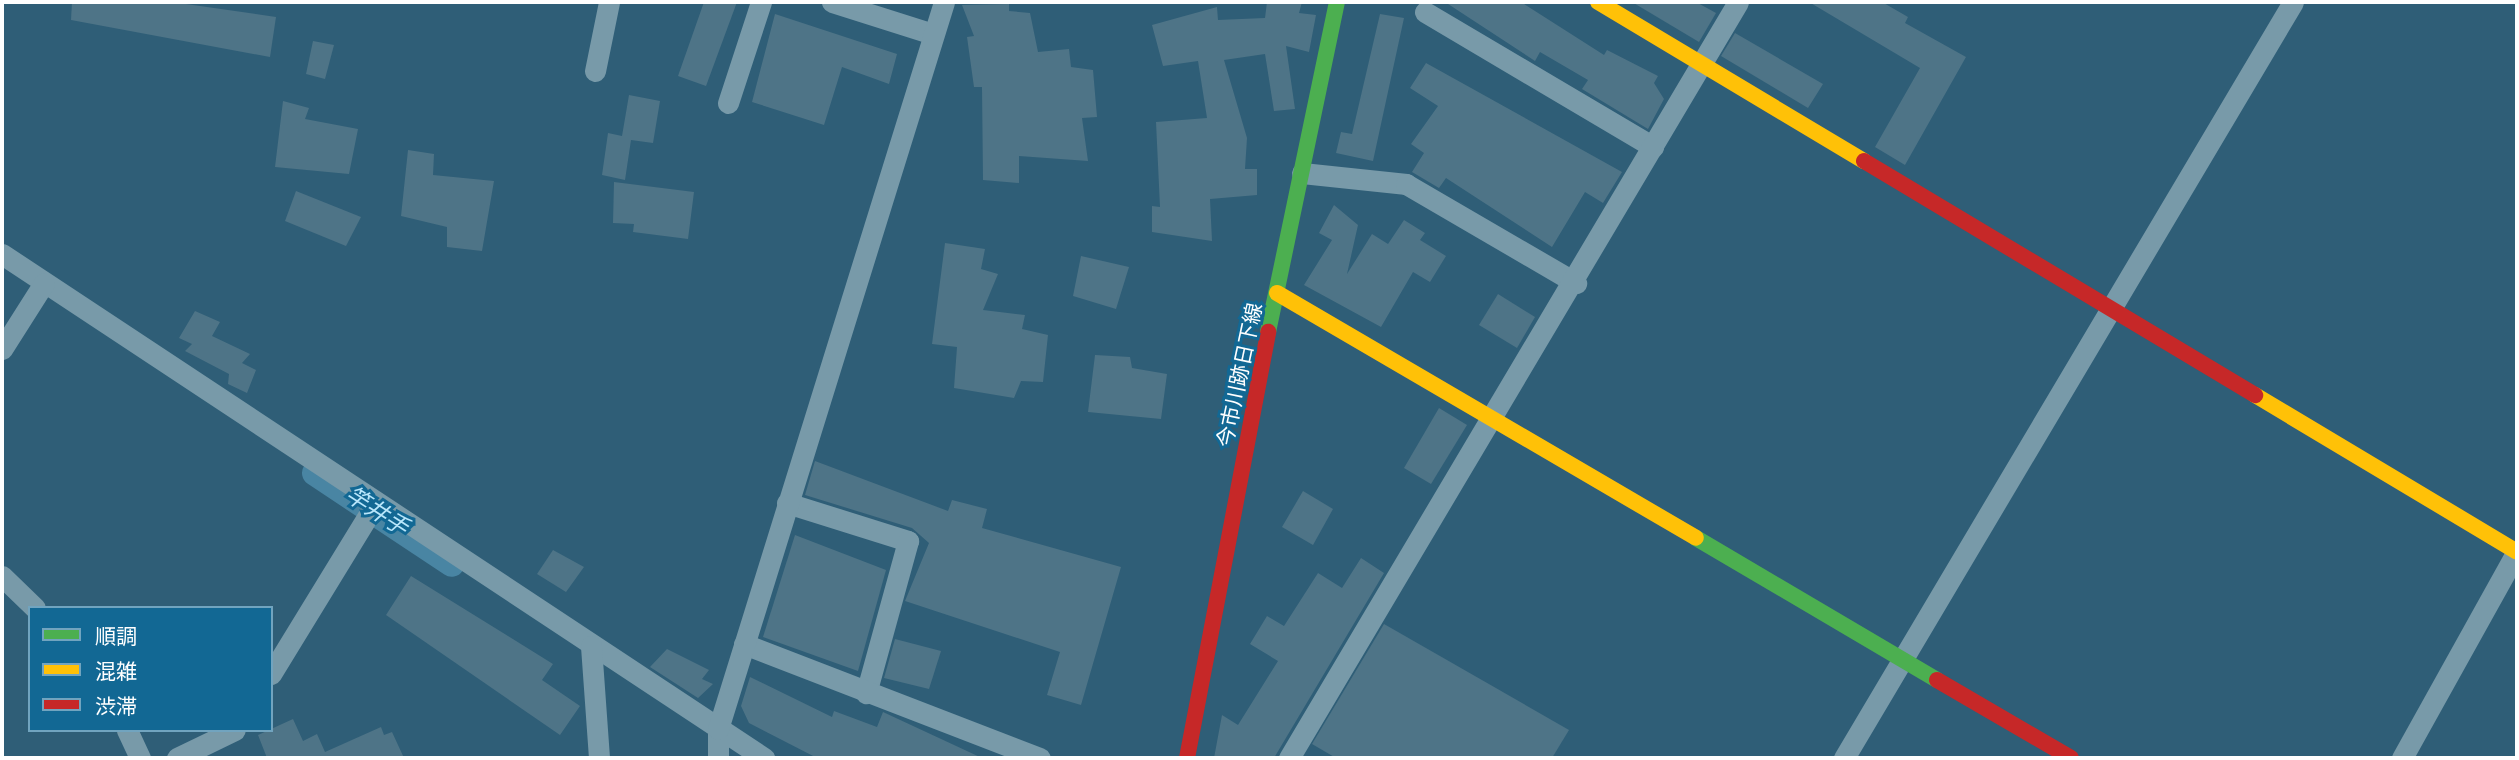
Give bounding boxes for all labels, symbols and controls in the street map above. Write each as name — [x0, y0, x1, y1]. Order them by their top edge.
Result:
street label: 今市川跡日下線 — [1211, 300, 1267, 450]
water label: 竿井手 — [341, 481, 413, 541]
legend — [28, 606, 273, 732]
text: 順調 — [95, 624, 137, 648]
text: 混雑 — [95, 659, 137, 683]
text: 渋滞 — [95, 694, 137, 718]

